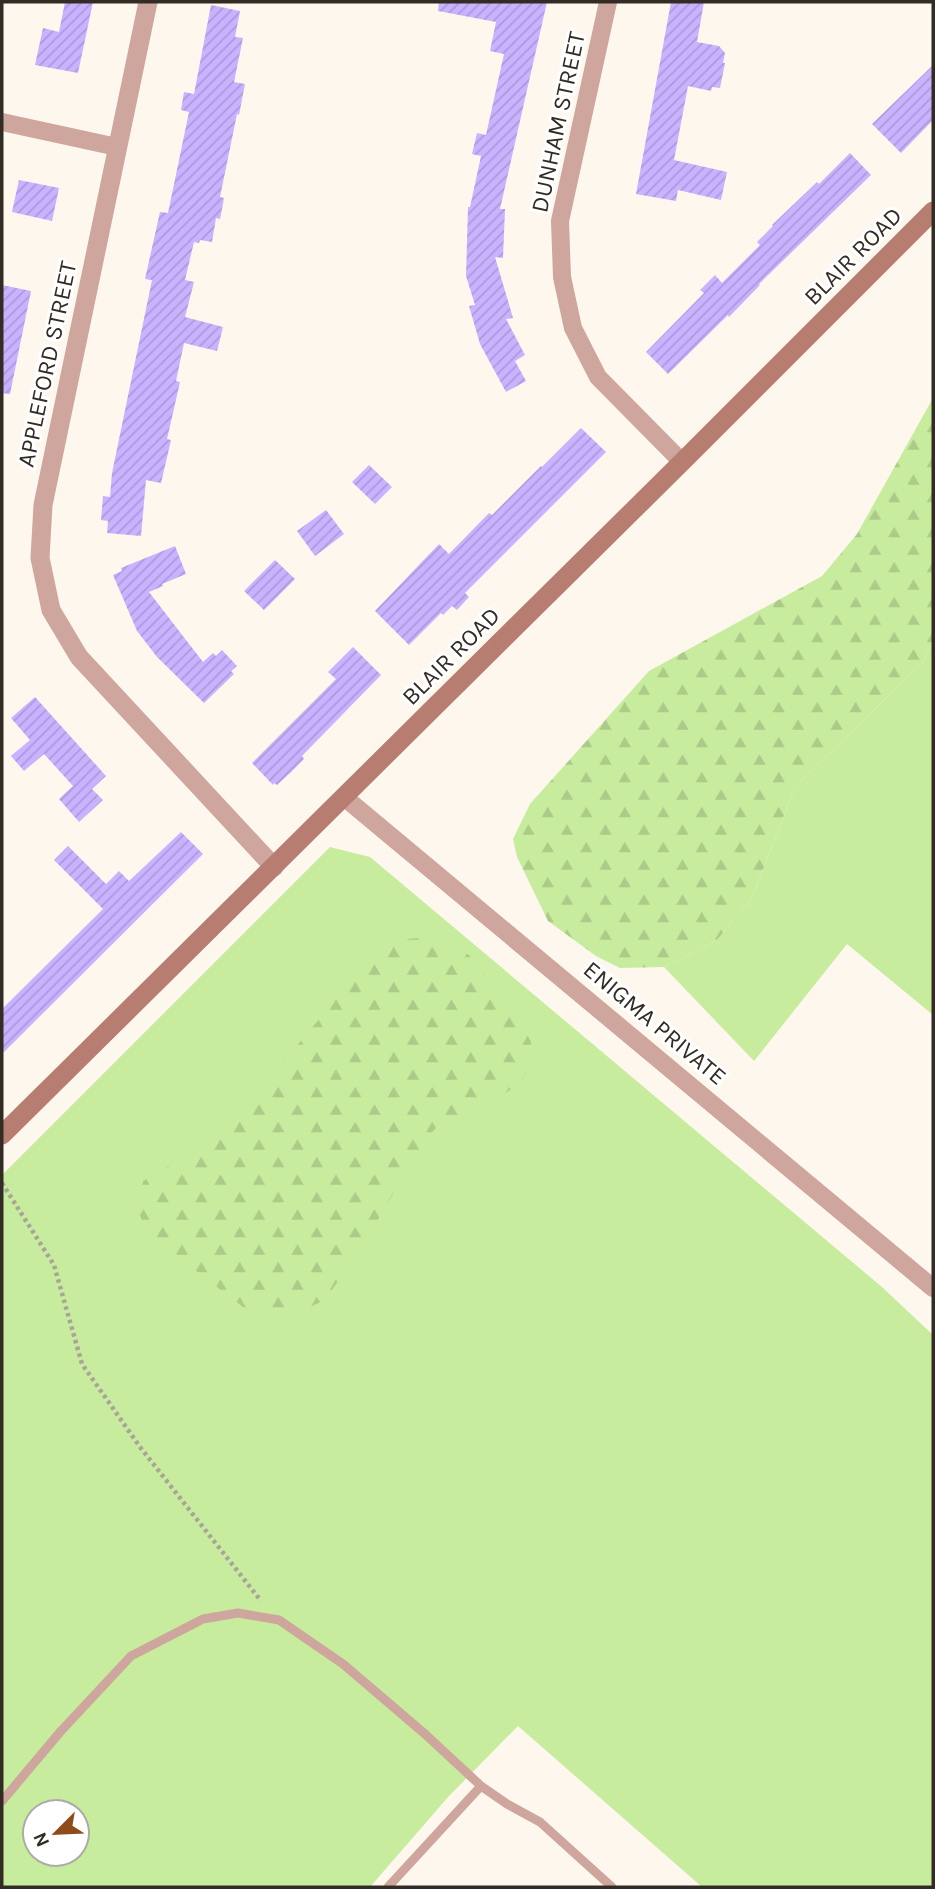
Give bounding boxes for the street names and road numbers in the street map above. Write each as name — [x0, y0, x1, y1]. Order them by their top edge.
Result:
street label: DUNHAM STREET — [525, 29, 591, 215]
street label: BLAIR ROAD — [798, 201, 908, 311]
street label: APPLEFORD STREET — [12, 259, 82, 469]
street label: BLAIR ROAD — [396, 601, 506, 711]
street label: ENIGMA PRIVATE — [578, 955, 732, 1091]

